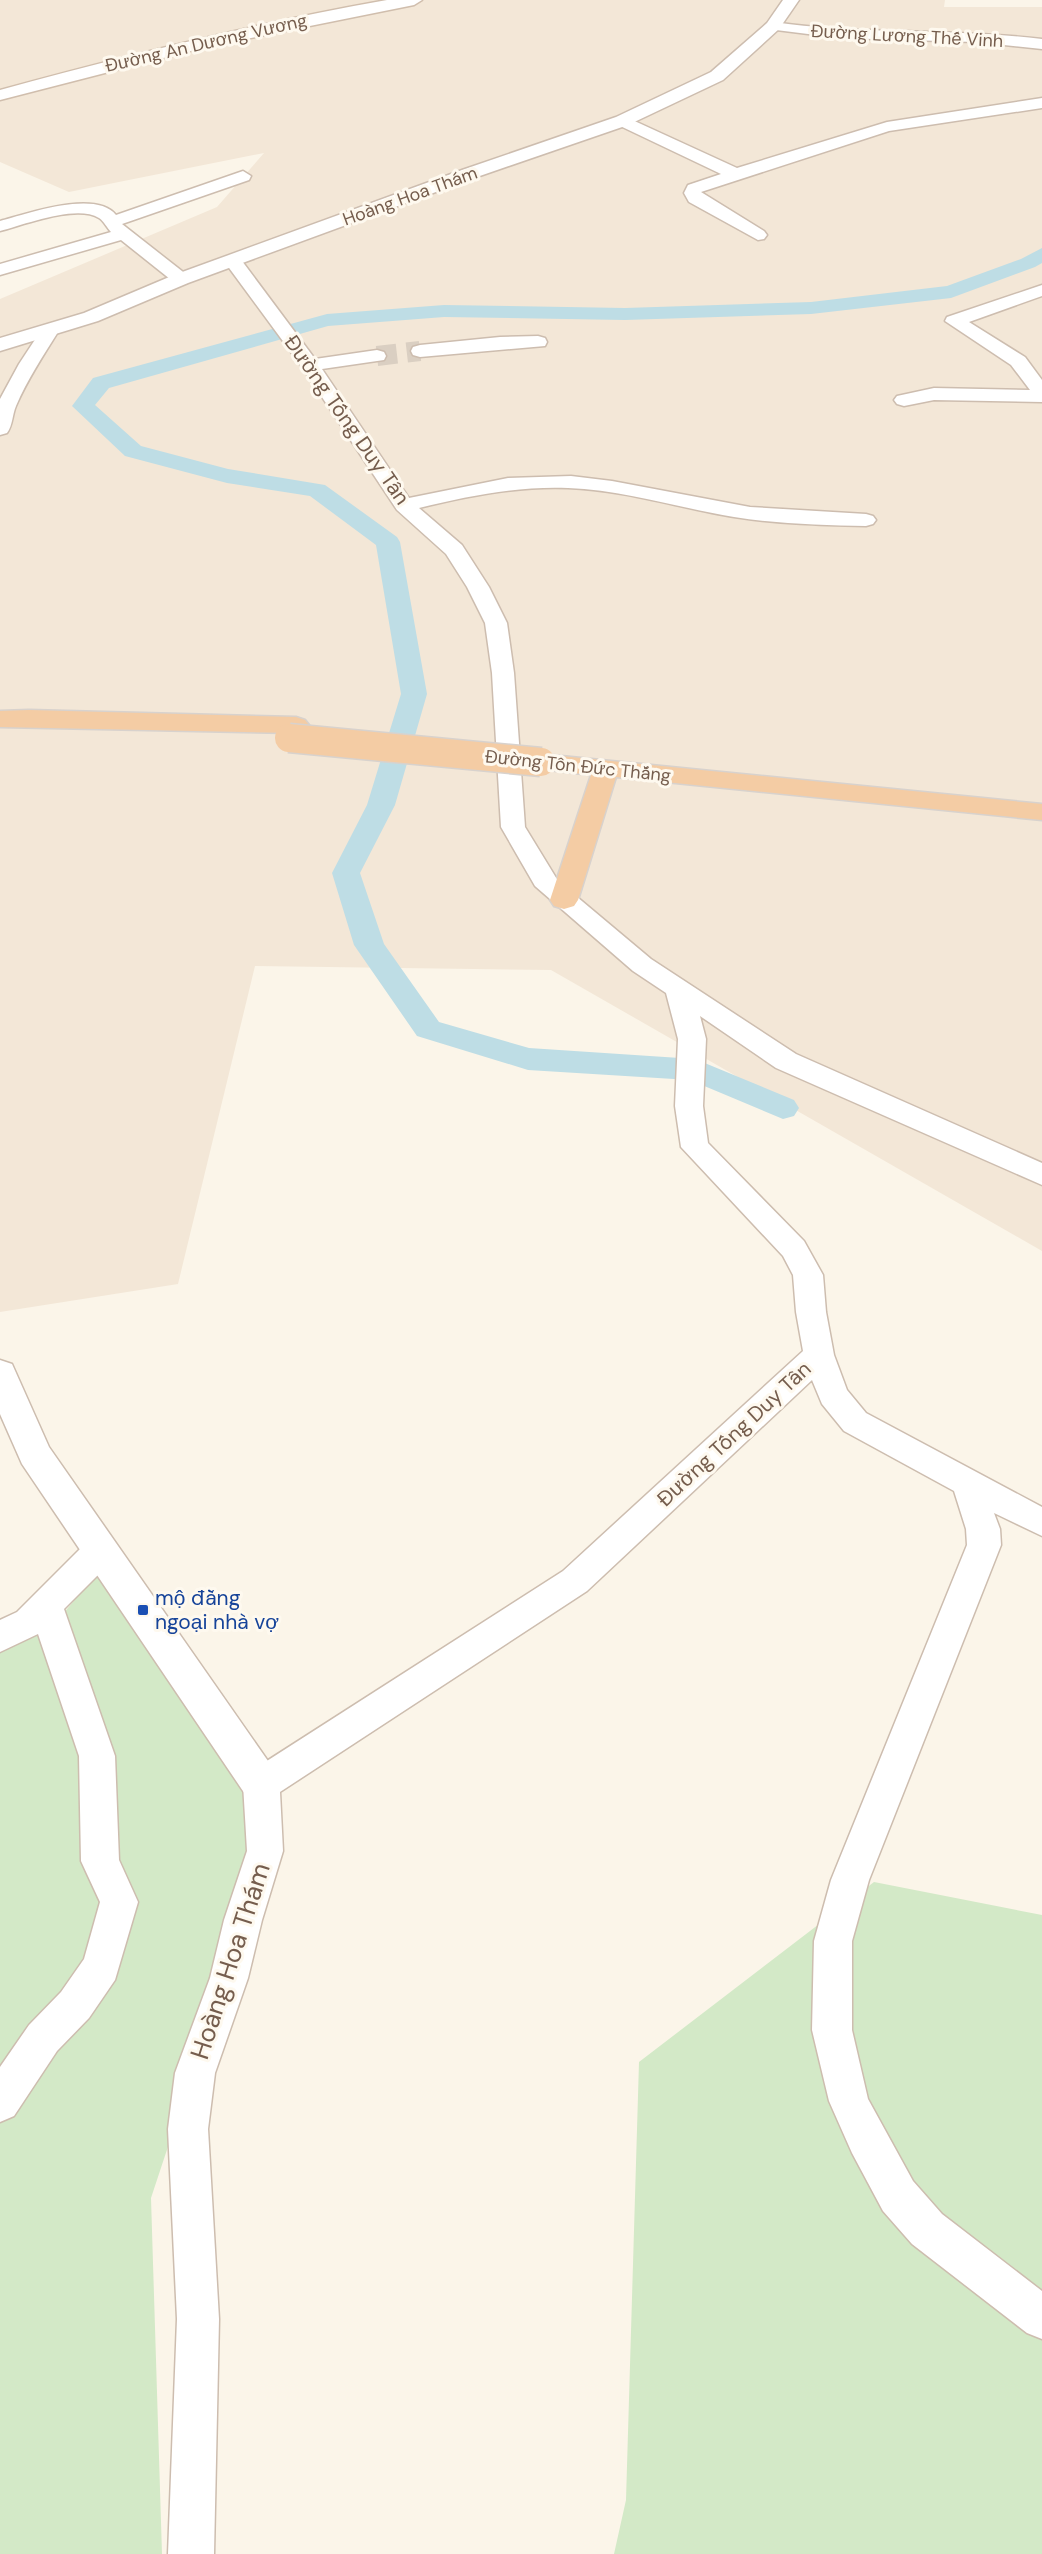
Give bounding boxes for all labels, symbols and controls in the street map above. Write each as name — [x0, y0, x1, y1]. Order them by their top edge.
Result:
street label: Đường An Dương Vương — [103, 8, 309, 78]
street label: Đường Lương Thế Vinh — [810, 19, 1004, 53]
street label: Hoàng Hoa Thám — [339, 160, 481, 232]
street label: Đường Tống Duy Tân — [278, 330, 416, 510]
street label: Đường Tôn Đức Thắng — [484, 744, 672, 788]
street label: Đường Tống Duy Tân — [651, 1355, 817, 1513]
place label: mộ đằng ngoại nhà vợ — [155, 1584, 279, 1636]
marker: mộ đằng ngoại nhà vợ — [136, 1603, 150, 1617]
street label: Hoàng Hoa Thám — [182, 1858, 278, 2064]

